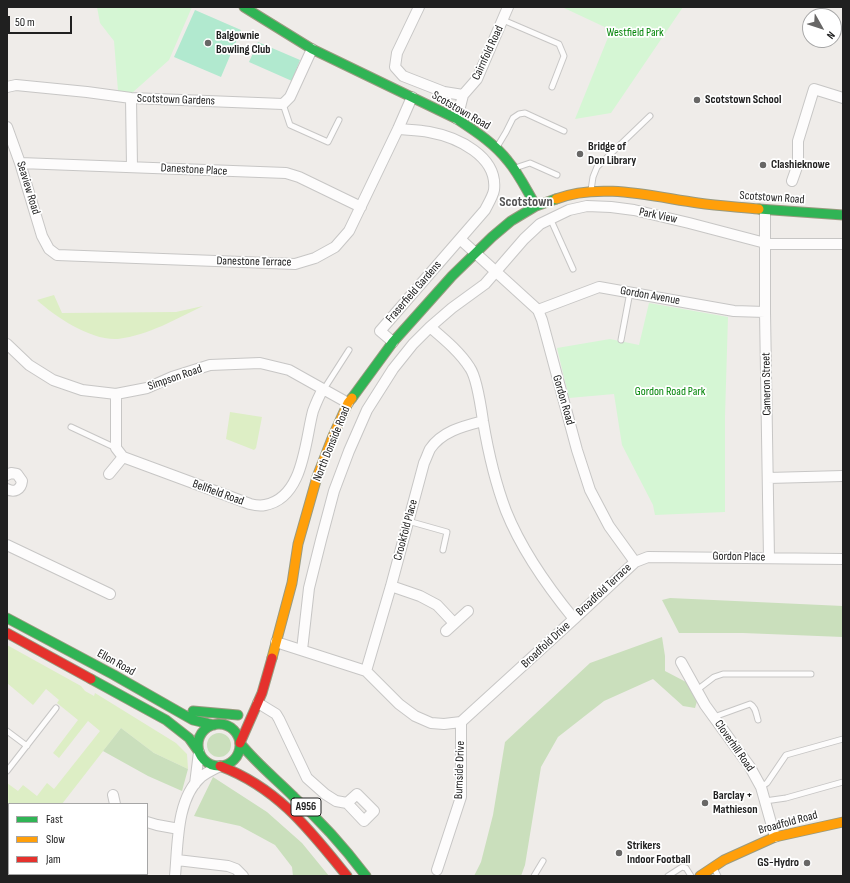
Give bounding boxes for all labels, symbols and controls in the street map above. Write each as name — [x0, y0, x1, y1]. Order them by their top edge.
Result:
scale bar — [10, 8, 74, 34]
north arrow — [802, 8, 842, 48]
text: 50 m — [15, 15, 35, 30]
street label: Cairnfold Road — [469, 24, 507, 82]
park label: Westfield Park — [606, 26, 664, 40]
place label: Balgownie Bowling Club — [216, 29, 270, 57]
text: N — [824, 29, 838, 42]
marker: Balgownie Bowling Club — [203, 38, 213, 48]
street label: Scotstown Road — [429, 89, 493, 133]
street label: Scotstown Gardens — [137, 91, 215, 109]
place label: Scotstown School — [705, 93, 781, 107]
marker: Scotstown School — [692, 95, 702, 105]
place label: Bridge of Don Library — [588, 140, 636, 168]
marker: Bridge of Don Library — [575, 149, 585, 159]
place label: Clashieknowe — [771, 158, 830, 172]
street label: Seaview Road — [13, 160, 43, 216]
marker: Clashieknowe — [758, 160, 768, 170]
street label: Danestone Place — [160, 161, 228, 179]
street label: Scotstown Road — [739, 189, 805, 207]
district label: Scotstown — [499, 194, 553, 210]
street label: Park View — [638, 205, 678, 227]
street label: Danestone Terrace — [216, 254, 292, 270]
street label: Fraserfield Gardens — [383, 258, 445, 326]
street label: Gordon Avenue — [619, 284, 681, 308]
street label: Cameron Street — [759, 352, 775, 416]
street label: Simpson Road — [146, 362, 204, 394]
street label: Gordon Road — [549, 373, 577, 427]
park label: Gordon Road Park — [635, 385, 705, 399]
street label: North Donside Road — [310, 404, 354, 484]
street label: Bellfield Road — [190, 477, 246, 509]
street label: Crookfold Place — [391, 498, 421, 562]
street label: Gordon Place — [712, 549, 766, 565]
street label: Broadfold Terrace — [573, 561, 635, 619]
street label: Broadfold Drive — [519, 619, 573, 671]
street label: Ellon Road — [94, 647, 138, 679]
street label: Cloverhill Road — [711, 718, 757, 774]
street label: Burnside Drive — [452, 741, 468, 799]
place label: Barclay + Mathieson — [713, 789, 758, 817]
road number: A956 — [291, 798, 321, 816]
marker: Barclay + Mathieson — [700, 798, 710, 808]
legend — [8, 803, 148, 875]
street label: Broadfold Road — [757, 808, 819, 838]
text: Fast — [46, 812, 63, 827]
text: Slow — [46, 832, 65, 847]
place label: Strikers Indoor Football — [627, 839, 690, 867]
marker: Strikers Indoor Football — [614, 848, 624, 858]
text: Jam — [46, 852, 61, 867]
place label: GS-Hydro — [757, 856, 799, 870]
marker: GS-Hydro — [802, 858, 812, 868]

